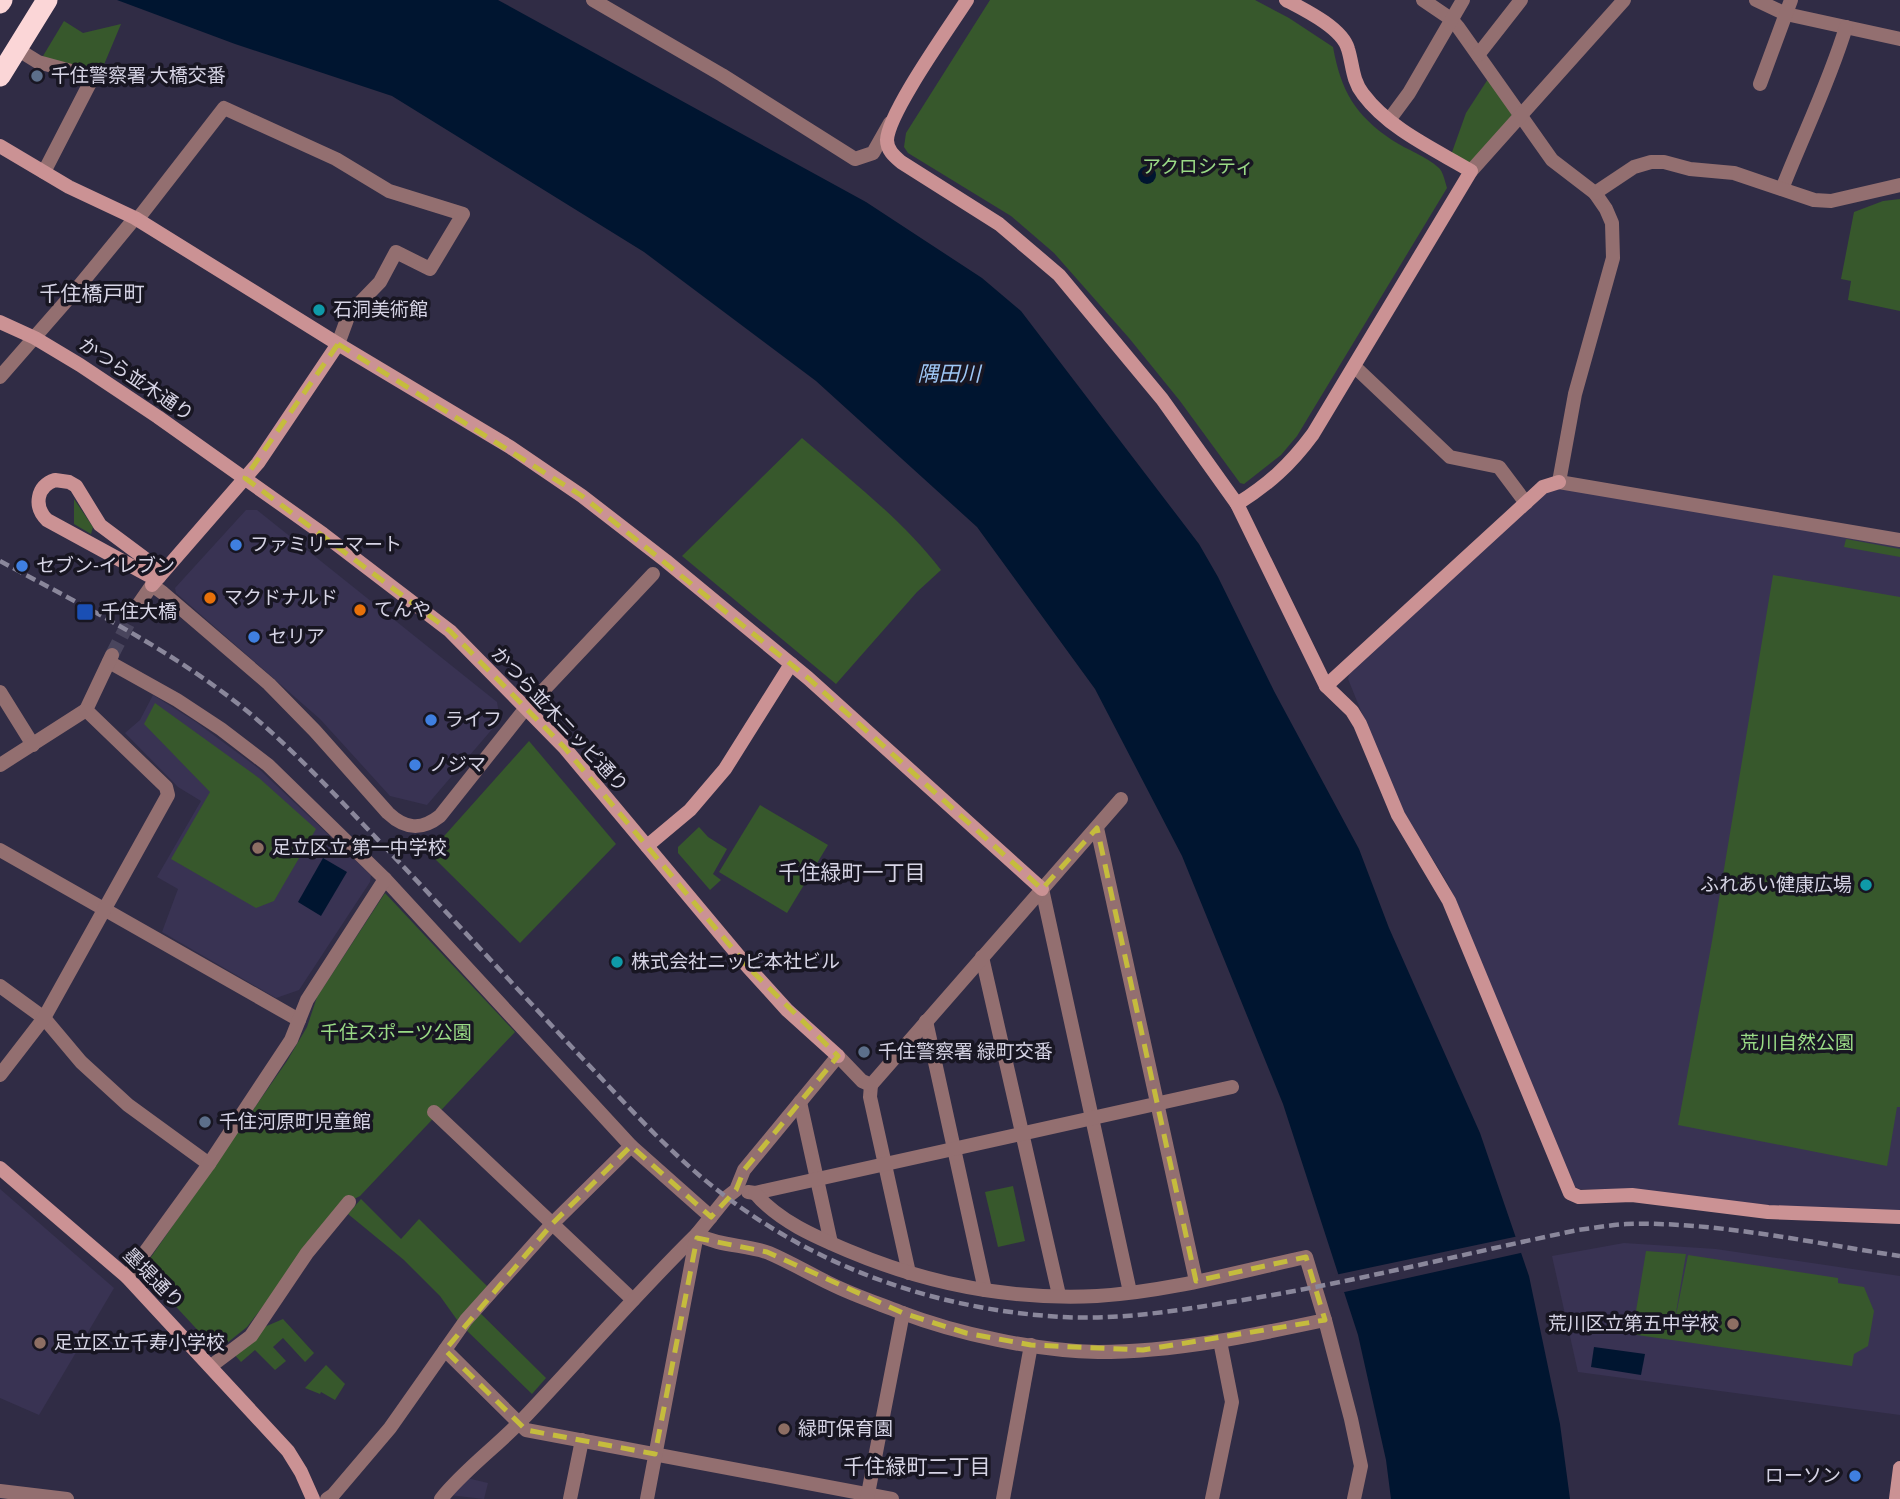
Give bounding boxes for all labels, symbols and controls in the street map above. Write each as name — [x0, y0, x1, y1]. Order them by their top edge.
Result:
place label: 千住警察署 大橋交番 — [51, 63, 226, 90]
marker: 千住警察署 大橋交番 — [29, 68, 45, 84]
park label: アクロシティ — [1142, 154, 1254, 181]
district label: 千住橋戸町 — [40, 279, 145, 309]
place label: 石洞美術館 — [333, 297, 428, 324]
marker: 石洞美術館 — [311, 302, 327, 318]
street label: かつら並木通り — [73, 332, 199, 428]
water label: 隅田川 — [918, 359, 982, 389]
place label: ファミリーマート — [250, 532, 402, 559]
marker: ファミリーマート — [228, 537, 244, 553]
place label: セブン-イレブン — [36, 553, 175, 580]
marker: セブン-イレブン — [14, 558, 30, 574]
place label: マクドナルド — [224, 585, 338, 612]
marker: マクドナルド — [202, 590, 218, 606]
place label: てんや — [374, 597, 431, 624]
place label: 千住大橋 — [101, 599, 177, 626]
marker: 千住大橋 — [75, 602, 95, 622]
marker: てんや — [352, 602, 368, 618]
place label: セリア — [268, 624, 325, 651]
marker: セリア — [246, 629, 262, 645]
street label: かつら並木ニッピ通り — [484, 641, 634, 799]
place label: ライフ — [445, 707, 502, 734]
marker: ライフ — [423, 712, 439, 728]
place label: ノジマ — [429, 752, 486, 779]
marker: ノジマ — [407, 757, 423, 773]
place label: 足立区立 第一中学校 — [272, 835, 447, 862]
marker: 足立区立 第一中学校 — [250, 840, 266, 856]
district label: 千住緑町一丁目 — [779, 858, 926, 888]
place label: ふれあい健康広場 — [1700, 872, 1852, 899]
marker: ふれあい健康広場 — [1858, 877, 1874, 893]
place label: 株式会社ニッピ本社ビル — [631, 949, 840, 976]
marker: 株式会社ニッピ本社ビル — [609, 954, 625, 970]
park label: 千住スポーツ公園 — [320, 1020, 472, 1047]
park label: 荒川自然公園 — [1740, 1030, 1854, 1057]
place label: 千住警察署 緑町交番 — [878, 1039, 1053, 1066]
marker: 千住警察署 緑町交番 — [856, 1044, 872, 1060]
place label: 千住河原町児童館 — [219, 1109, 371, 1136]
marker: 千住河原町児童館 — [197, 1114, 213, 1130]
street label: 墨堤通り — [117, 1243, 189, 1315]
place label: 荒川区立第五中学校 — [1548, 1311, 1719, 1338]
marker: 荒川区立第五中学校 — [1725, 1316, 1741, 1332]
place label: 足立区立千寿小学校 — [54, 1330, 225, 1357]
marker: 足立区立千寿小学校 — [32, 1335, 48, 1351]
place label: 緑町保育園 — [798, 1416, 893, 1443]
marker: 緑町保育園 — [776, 1421, 792, 1437]
district label: 千住緑町二丁目 — [844, 1452, 991, 1482]
place label: ローソン — [1765, 1463, 1841, 1490]
marker: ローソン — [1847, 1468, 1863, 1484]

